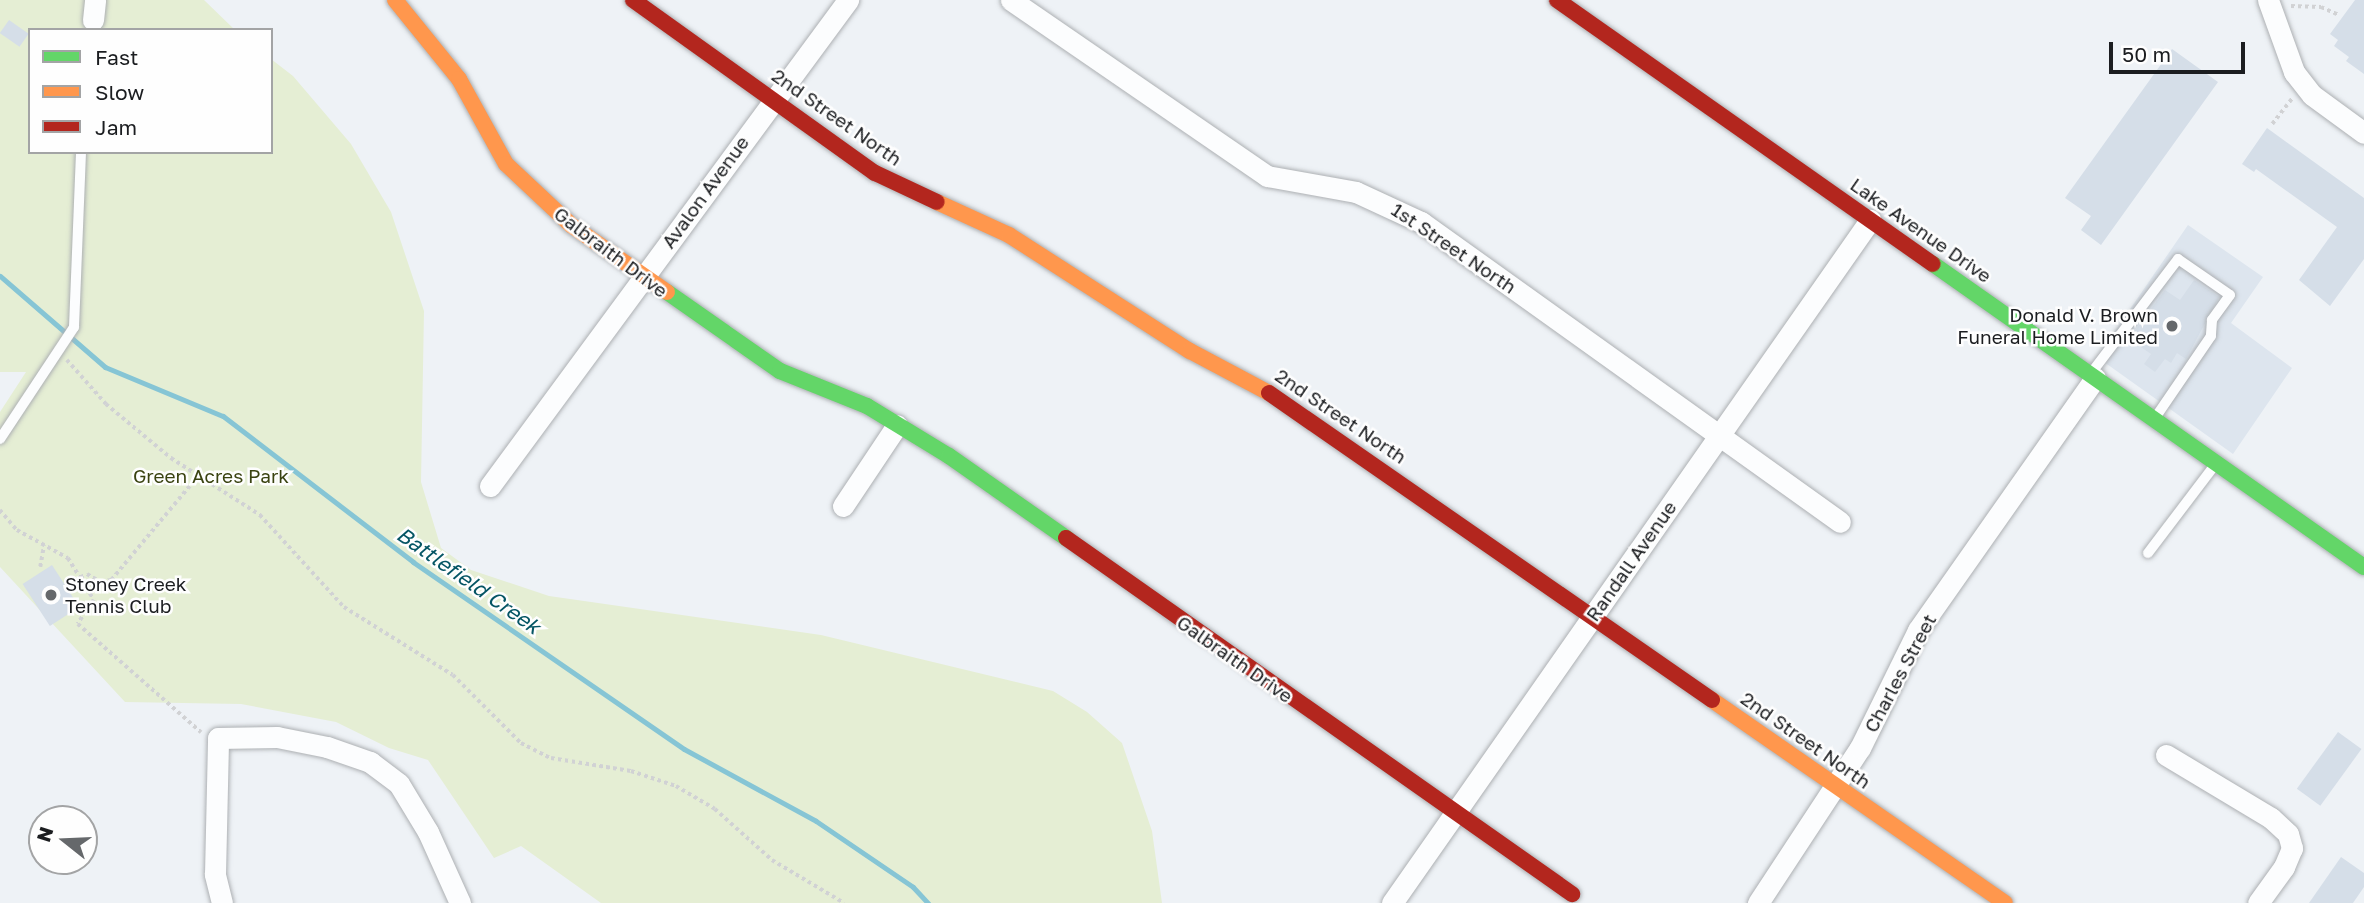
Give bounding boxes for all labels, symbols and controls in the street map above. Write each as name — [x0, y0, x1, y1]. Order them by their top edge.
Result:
legend — [28, 28, 273, 154]
scale bar — [2112, 28, 2248, 72]
text: 50 m — [2122, 41, 2171, 67]
text: Fast — [95, 44, 138, 70]
street label: 2nd Street North — [768, 64, 906, 170]
text: Slow — [95, 79, 144, 105]
text: Jam — [95, 114, 137, 140]
street label: Avalon Avenue — [657, 131, 753, 253]
street label: Lake Avenue Drive — [1846, 173, 1996, 287]
street label: 1st Street North — [1387, 198, 1521, 298]
street label: Galbraith Drive — [550, 202, 672, 302]
place label: Donald V. Brown Funeral Home Limited — [1957, 304, 2158, 348]
marker: Donald V. Brown Funeral Home Limited — [2164, 318, 2180, 334]
street label: 2nd Street North — [1271, 364, 1411, 468]
park label: Green Acres Park — [133, 465, 289, 487]
street label: Randall Avenue — [1581, 496, 1681, 626]
water label: Battlefield Creek — [392, 521, 546, 639]
place label: Stoney Creek Tennis Club — [65, 573, 186, 617]
marker: Stoney Creek Tennis Club — [43, 587, 59, 603]
street label: Charles Street — [1859, 610, 1941, 736]
street label: Galbraith Drive — [1173, 611, 1297, 707]
street label: 2nd Street North — [1737, 687, 1875, 793]
north arrow — [28, 805, 98, 875]
text: N — [31, 824, 58, 844]

